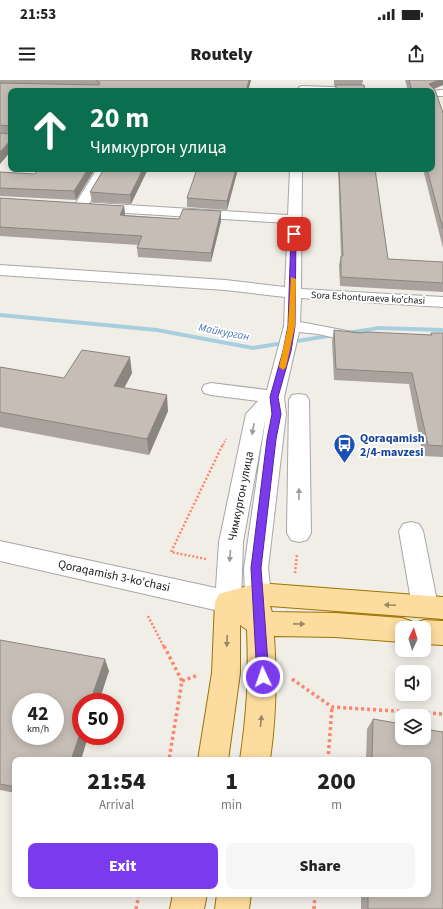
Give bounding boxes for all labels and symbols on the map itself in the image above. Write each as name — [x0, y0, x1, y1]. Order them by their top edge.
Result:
pin — [277, 217, 311, 251]
street label: Sora Eshonturaeva ko'chasi — [311, 288, 425, 308]
water label: Майкурган — [197, 320, 251, 344]
one-way arrow — [250, 422, 256, 435]
place label: Qoraqamish 2/4-mavzesi — [360, 430, 425, 461]
bus stop icon: Qoraqamish 2/4-mavzesi — [332, 432, 358, 465]
street label: Чимкургон улица — [224, 450, 258, 542]
one-way arrow — [296, 487, 302, 500]
one-way arrow — [227, 550, 233, 562]
street label: Qoraqamish 3-ko'chasi — [56, 556, 172, 596]
one-way arrow — [384, 601, 396, 608]
one-way arrow — [293, 621, 306, 627]
north arrow — [395, 621, 431, 657]
one-way arrow — [224, 635, 230, 648]
position arrow — [242, 656, 284, 698]
speed limit sign: 50 — [72, 693, 124, 745]
one-way arrow — [258, 715, 264, 727]

